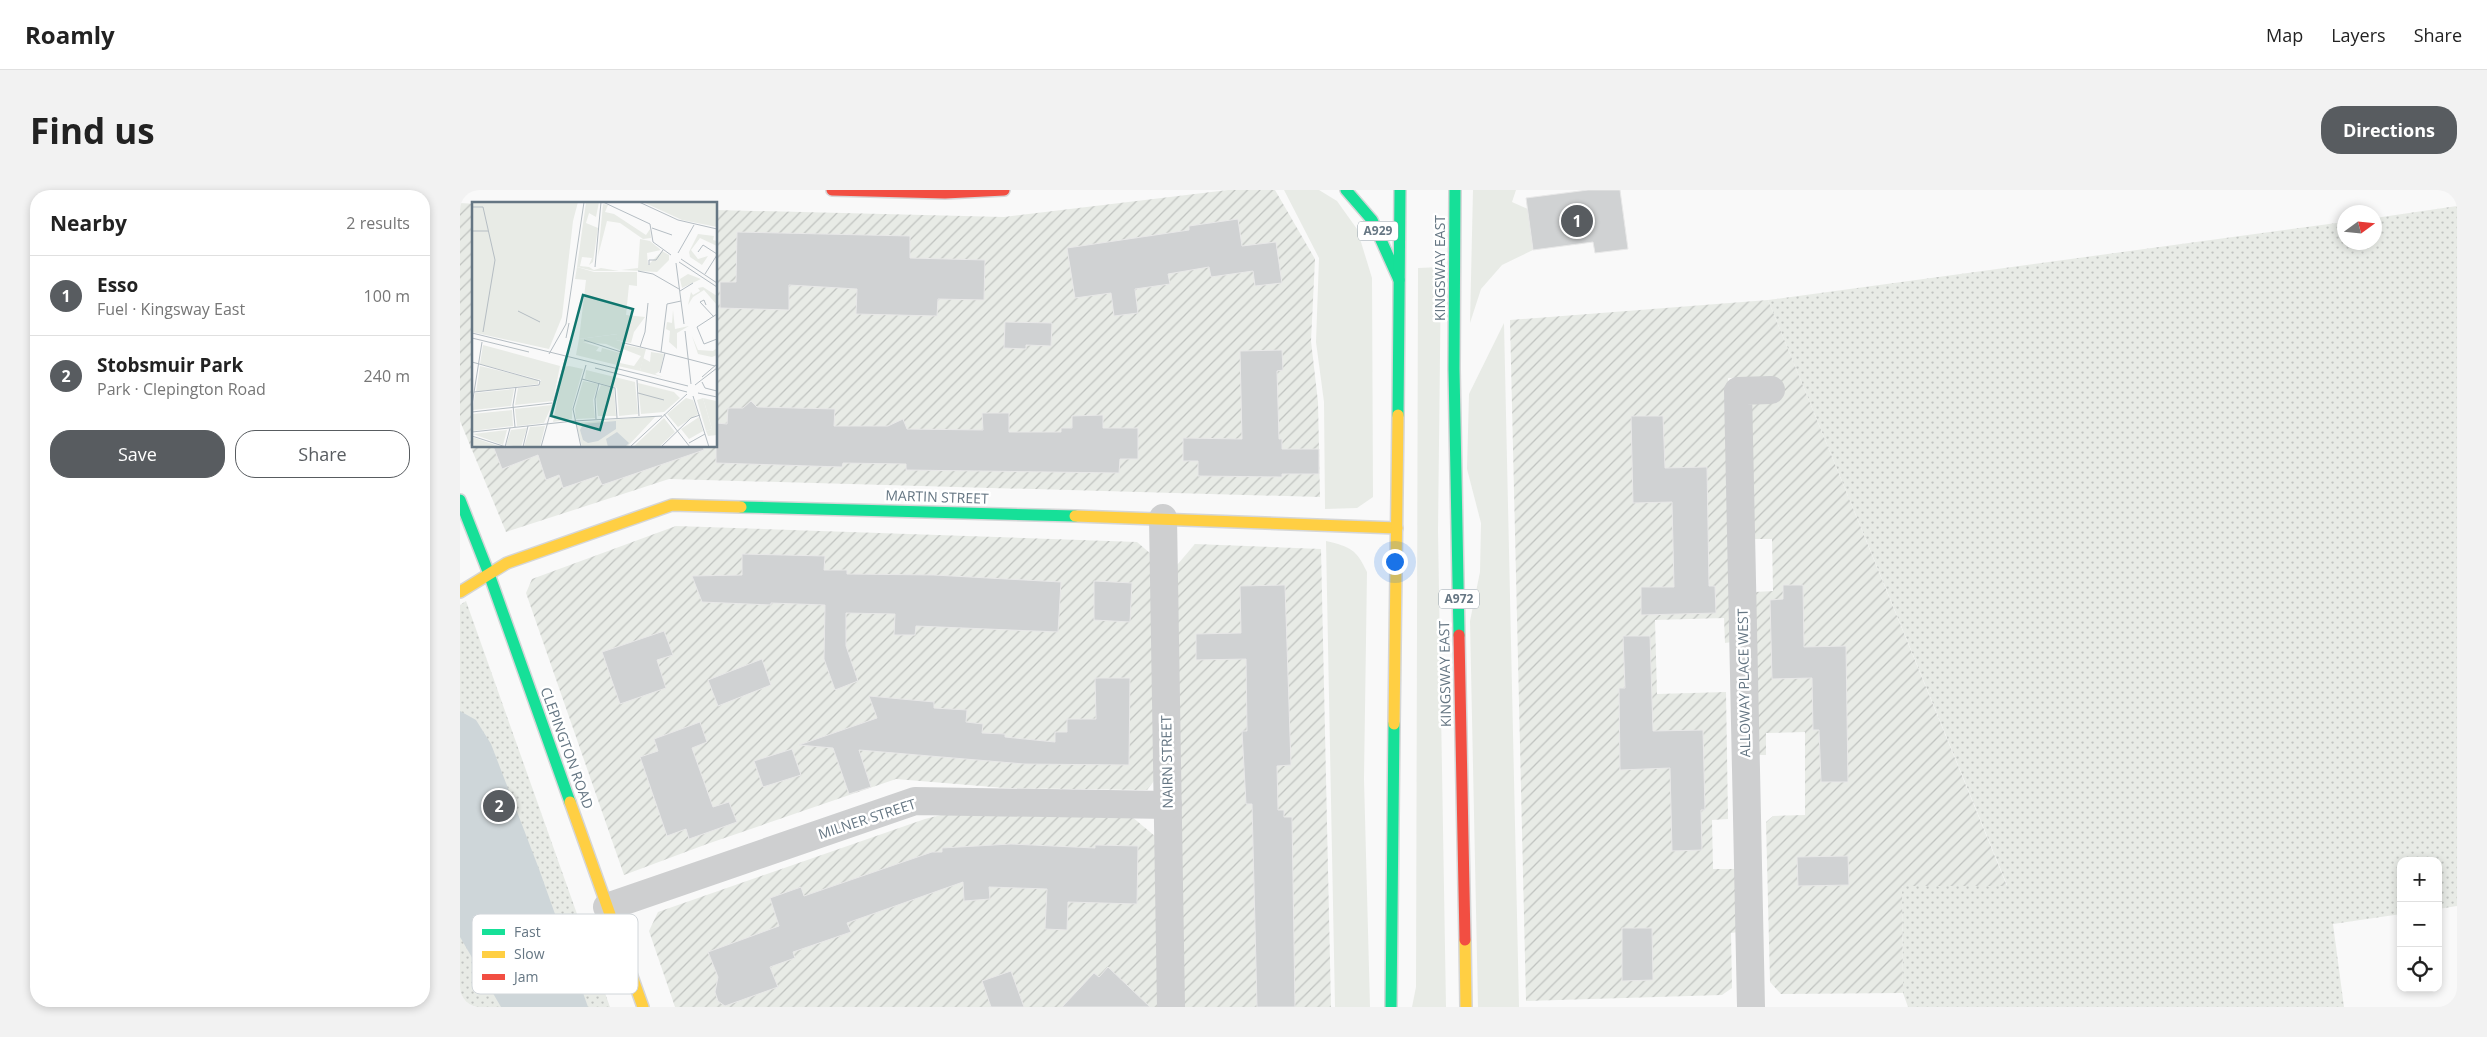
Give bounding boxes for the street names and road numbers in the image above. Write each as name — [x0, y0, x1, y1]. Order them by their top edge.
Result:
street label: KINGSWAY EAST — [1430, 215, 1449, 321]
road number: A929 — [1358, 221, 1398, 240]
street label: MARTIN STREET — [885, 485, 989, 508]
road number: A972 — [1439, 589, 1479, 608]
street label: ALLOWAY PLACE WEST — [1733, 608, 1754, 757]
street label: KINGSWAY EAST — [1434, 620, 1455, 727]
street label: CLEPINGTON ROAD — [537, 684, 598, 811]
street label: NAIRN STREET — [1156, 715, 1177, 809]
street label: MILNER STREET — [816, 794, 918, 843]

